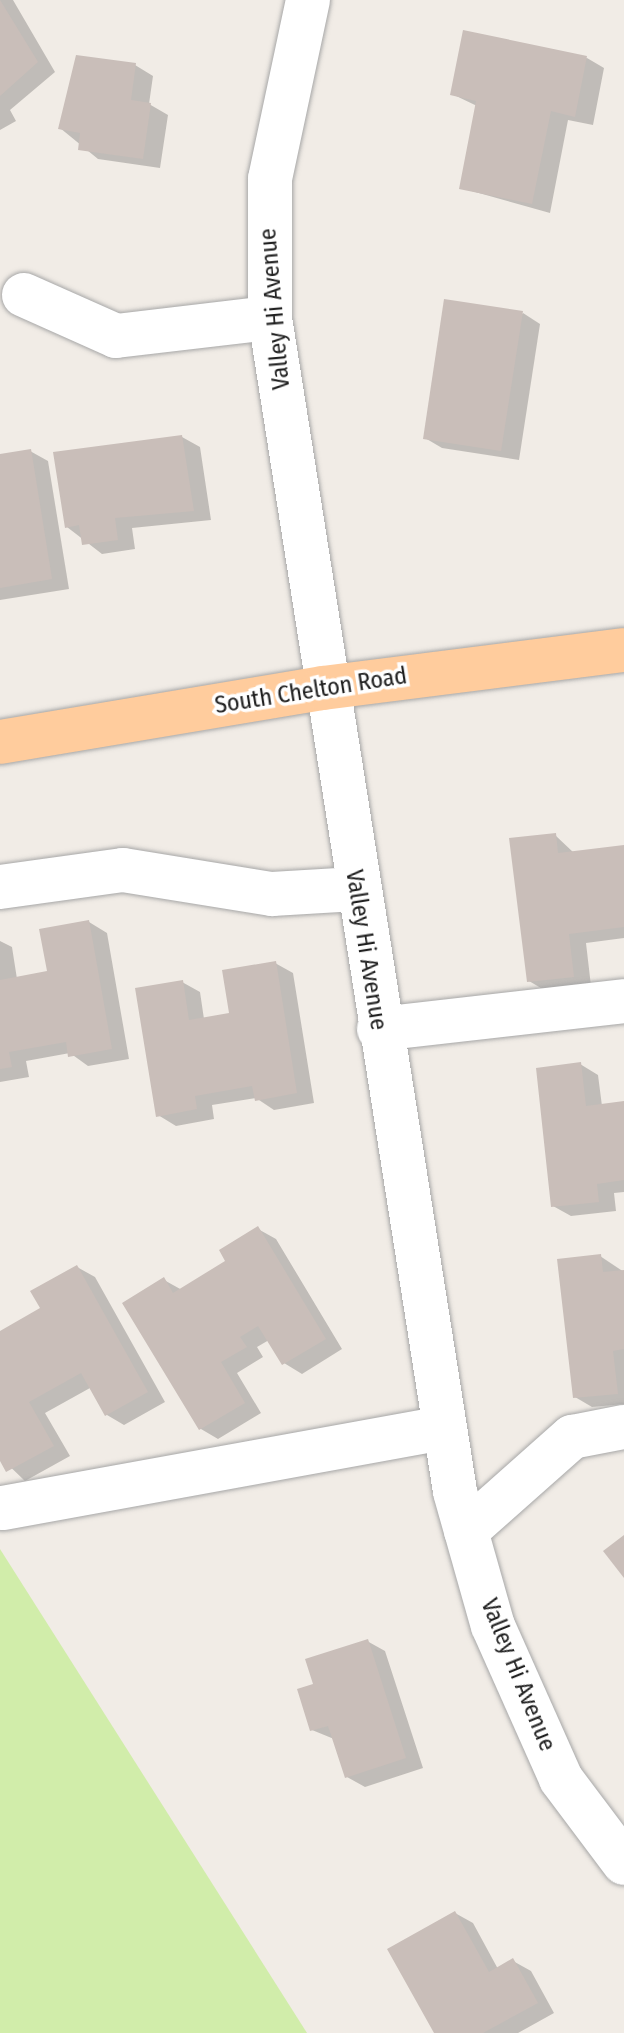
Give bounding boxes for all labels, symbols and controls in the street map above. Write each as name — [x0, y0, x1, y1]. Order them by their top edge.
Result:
street label: Valley Hi Avenue — [254, 227, 296, 391]
street label: South Chelton Road — [213, 662, 409, 720]
street label: Valley Hi Avenue — [339, 868, 393, 1032]
street label: Valley Hi Avenue — [474, 1595, 562, 1755]

